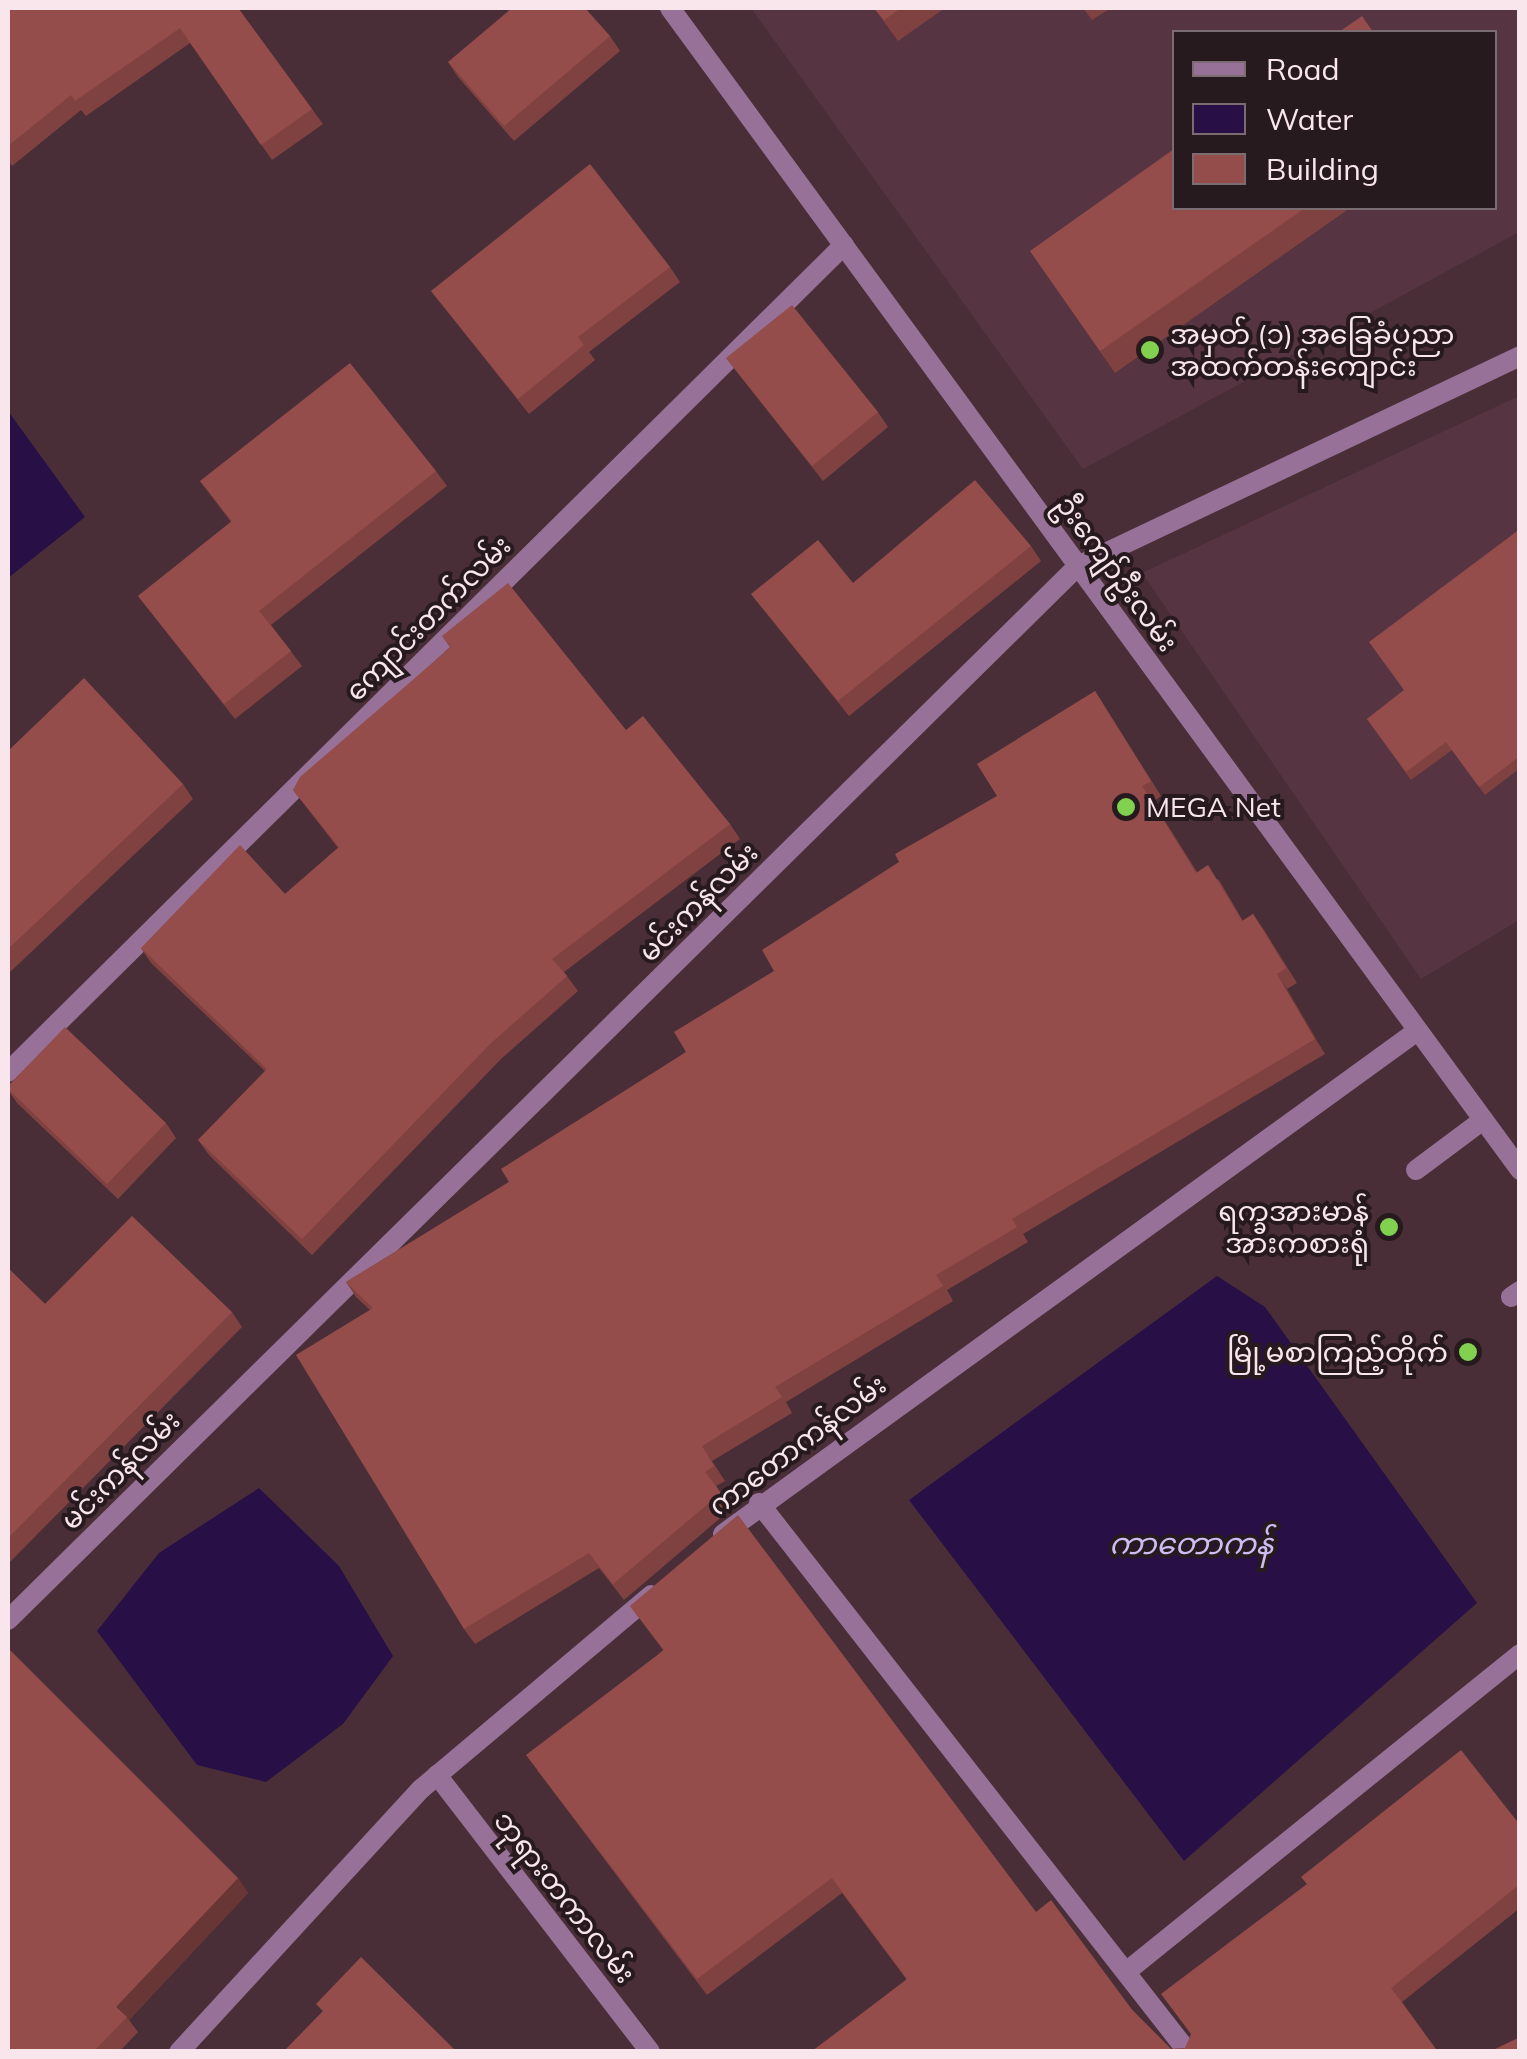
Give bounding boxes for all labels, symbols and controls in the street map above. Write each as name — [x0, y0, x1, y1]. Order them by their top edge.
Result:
legend — [1172, 30, 1497, 210]
text: Road — [1266, 50, 1340, 88]
text: Water — [1266, 100, 1353, 138]
text: Building — [1266, 150, 1379, 188]
place label: အမှတ် (၁) အခြေခံပညာ အထက်တန်းကျောင်း — [1170, 317, 1454, 383]
marker: အမှတ် (၁) အခြေခံပညာ အထက်တန်းကျောင်း — [1139, 339, 1161, 361]
street label: ဦးကျော်ဦးလမ်း — [1049, 488, 1185, 658]
street label: ကျောင်းတက်လမ်း — [338, 528, 518, 708]
place label: MEGA Net — [1146, 790, 1281, 824]
marker: MEGA Net — [1115, 796, 1137, 818]
street label: မင်းကန်လမ်း — [632, 836, 764, 968]
place label: ရက္ခအားမာန် အားကစားရုံ — [1218, 1194, 1369, 1260]
marker: ရက္ခအားမာန် အားကစားရုံ — [1378, 1216, 1400, 1238]
place label: မြို့မစာကြည့်တိုက် — [1227, 1335, 1448, 1369]
marker: မြို့မစာကြည့်တိုက် — [1457, 1341, 1479, 1363]
street label: ကာတောကန်လမ်း — [702, 1367, 892, 1523]
street label: မင်းကန်လမ်း — [54, 1404, 186, 1536]
water label: ကာတောကန် — [1109, 1525, 1273, 1561]
street label: ဘုရားတကာလမ်း — [487, 1804, 643, 1990]

